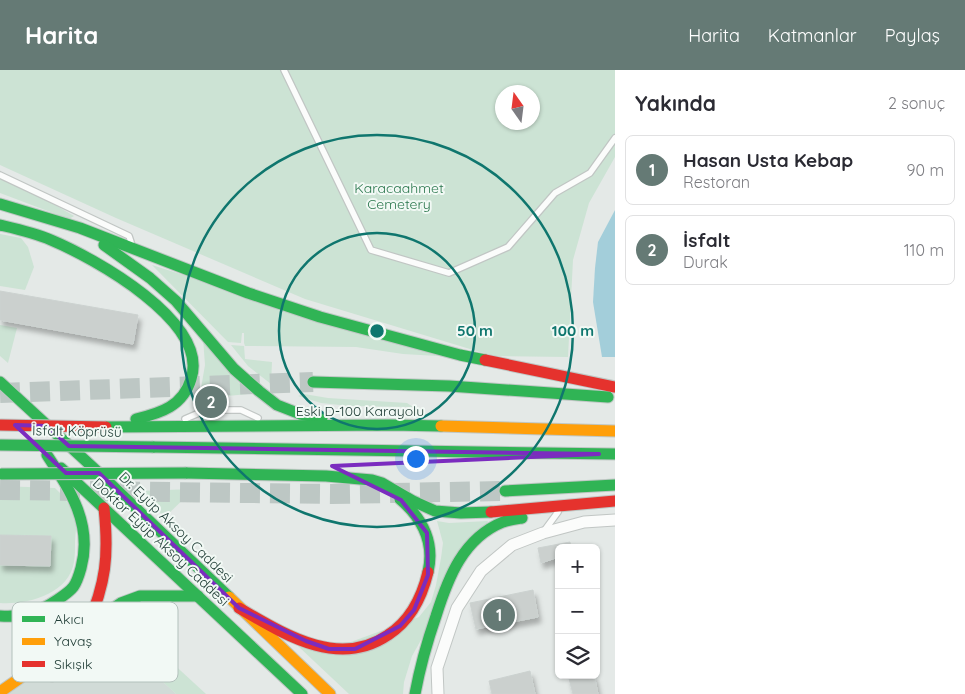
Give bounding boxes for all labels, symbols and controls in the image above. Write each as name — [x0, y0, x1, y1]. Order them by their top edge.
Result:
text: Harita — [25, 20, 98, 50]
text: Harita — [688, 24, 740, 47]
text: Katmanlar — [768, 24, 857, 47]
text: Paylaş — [885, 24, 940, 47]
north arrow — [495, 85, 540, 130]
text: Yakında — [635, 90, 716, 116]
text: 2 sonuç — [888, 93, 945, 113]
text: Hasan Usta Kebap — [683, 148, 853, 172]
text: 1 — [649, 160, 655, 180]
text: 90 m — [907, 160, 944, 180]
text: Restoran — [683, 172, 750, 192]
park label: Karacaahmet Cemetery — [354, 179, 444, 213]
text: İsfalt — [683, 228, 730, 252]
text: 2 — [647, 240, 657, 260]
text: 110 m — [904, 240, 944, 260]
text: Durak — [683, 252, 728, 272]
text: 50 m — [457, 321, 493, 340]
text: 100 m — [552, 321, 594, 340]
centre of rings — [368, 322, 386, 340]
pin: 2 — [195, 383, 227, 421]
street label: Eski D-100 Karayolu — [296, 402, 424, 420]
street label: İsfalt Köprüsü — [32, 421, 122, 441]
your location — [403, 446, 429, 472]
street label: Dr. Eyüp Aksoy Caddesi — [115, 468, 237, 586]
street label: Doktor Eyüp Aksoy Caddesi — [89, 474, 233, 610]
map controls — [555, 544, 600, 679]
button: + — [555, 544, 600, 589]
button: − — [555, 589, 600, 634]
pin: 1 — [483, 596, 515, 634]
legend — [12, 602, 178, 682]
text: Akıcı — [54, 610, 84, 628]
text: Yavaş — [54, 632, 92, 650]
button: layers — [555, 634, 600, 679]
text: Sıkışık — [54, 655, 92, 673]

